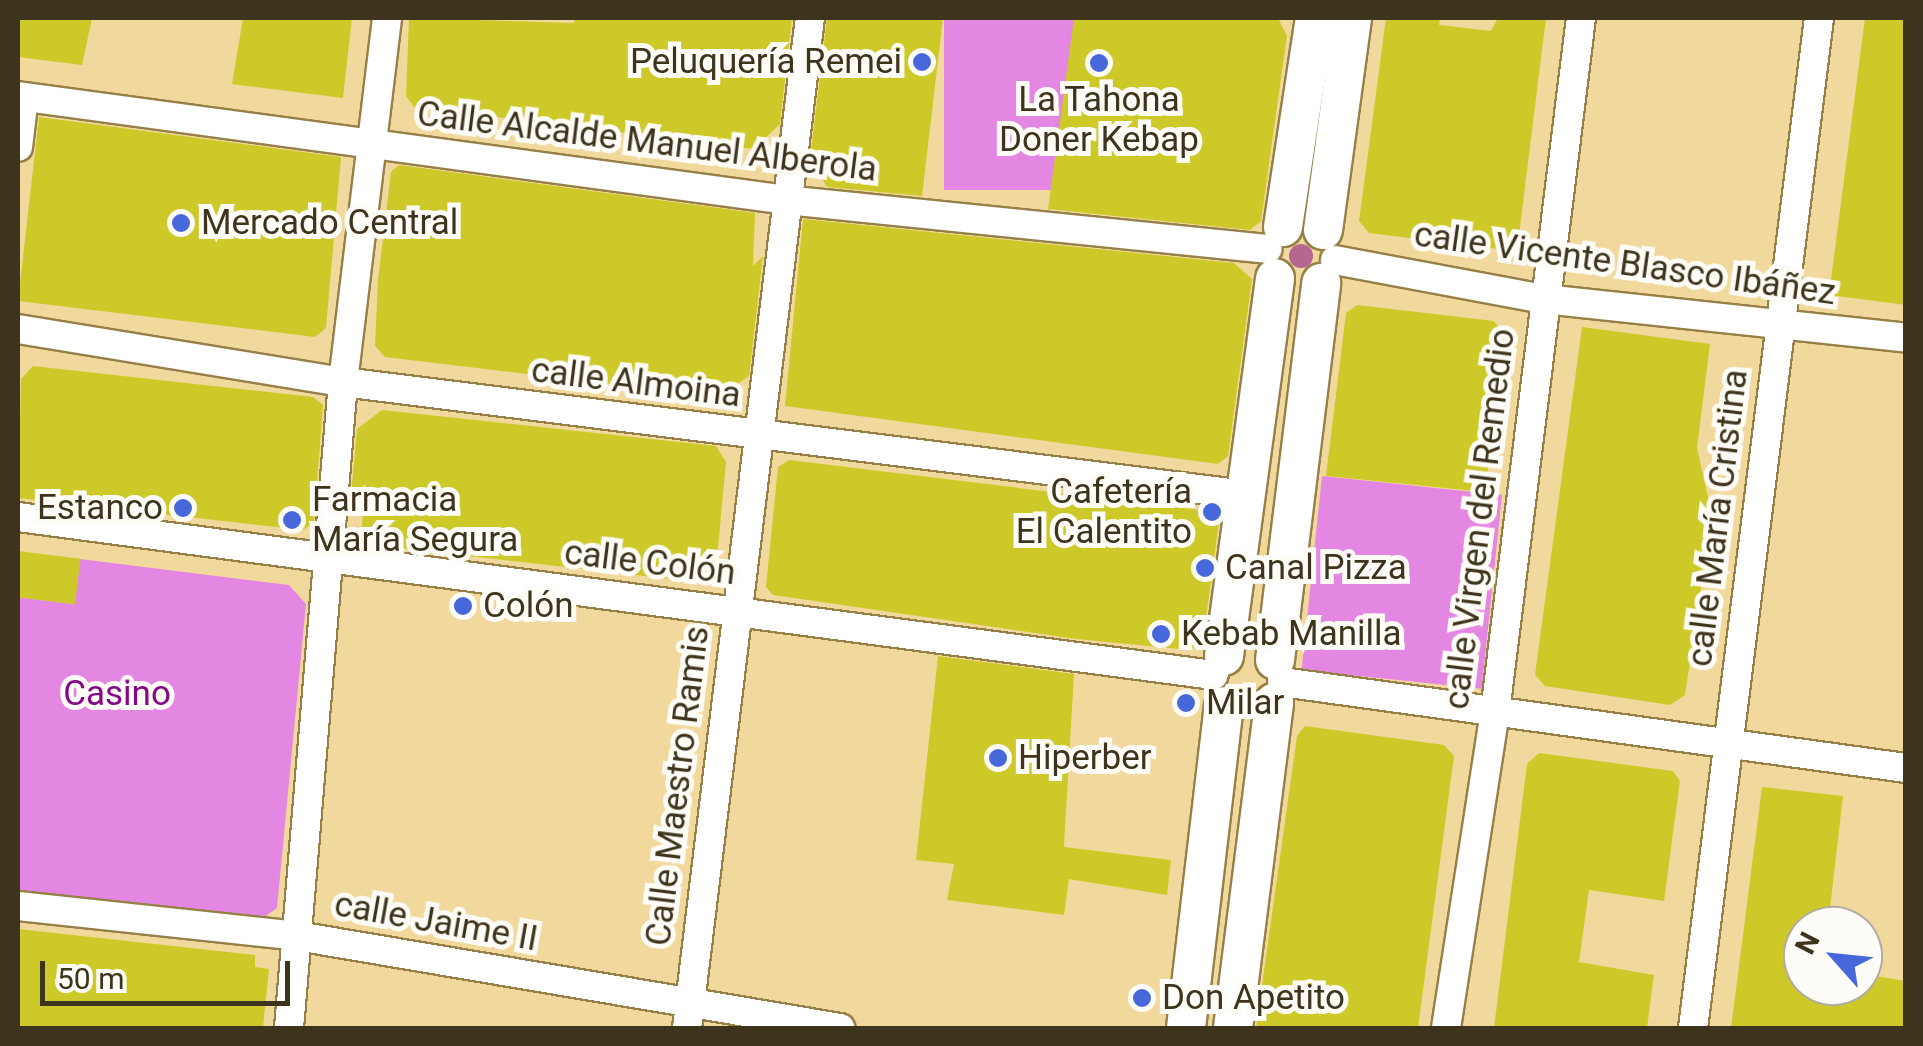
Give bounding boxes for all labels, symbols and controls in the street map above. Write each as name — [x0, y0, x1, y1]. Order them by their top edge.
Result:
place label: Peluquería Remei — [630, 41, 902, 83]
marker: Peluquería Remei — [911, 51, 933, 73]
marker: La Tahona Doner Kebap — [1088, 52, 1110, 74]
place label: La Tahona Doner Kebap — [999, 79, 1199, 161]
street label: Calle Alcalde Manuel Alberola — [415, 93, 879, 191]
place label: Mercado Central — [201, 202, 458, 244]
marker: Mercado Central — [170, 212, 192, 234]
street label: calle Vicente Blasco Ibáñez — [1412, 214, 1838, 314]
street label: calle Virgen del Remedio — [1436, 326, 1524, 712]
street label: calle Almoina — [529, 349, 743, 417]
street label: calle María Cristina — [1679, 367, 1757, 669]
place label: Cafetería El Calentito — [1016, 471, 1192, 553]
place label: Farmacia María Segura — [312, 479, 518, 561]
place label: Estanco — [37, 487, 163, 529]
marker: Estanco — [172, 497, 194, 519]
marker: Cafetería El Calentito — [1201, 501, 1223, 523]
marker: Farmacia María Segura — [281, 509, 303, 531]
street label: calle Colón — [562, 532, 738, 594]
place label: Canal Pizza — [1225, 547, 1407, 589]
marker: Canal Pizza — [1194, 557, 1216, 579]
place label: Colón — [483, 585, 574, 627]
marker: Colón — [452, 595, 474, 617]
place label: Kebab Manilla — [1181, 613, 1402, 655]
marker: Kebab Manilla — [1150, 623, 1172, 645]
street label: Calle Maestro Ramis — [638, 624, 718, 948]
park label: Casino — [63, 673, 171, 715]
place label: Milar — [1206, 682, 1284, 724]
marker: Milar — [1175, 692, 1197, 714]
place label: Hiperber — [1018, 737, 1152, 779]
marker: Hiperber — [987, 747, 1009, 769]
street label: calle Jaime II — [331, 883, 541, 961]
north arrow — [1783, 906, 1883, 1006]
text: N — [1788, 927, 1827, 959]
scale bar — [45, 941, 295, 1003]
text: 50 m — [57, 961, 124, 996]
place label: Don Apetito — [1162, 977, 1345, 1019]
marker: Don Apetito — [1131, 987, 1153, 1009]

